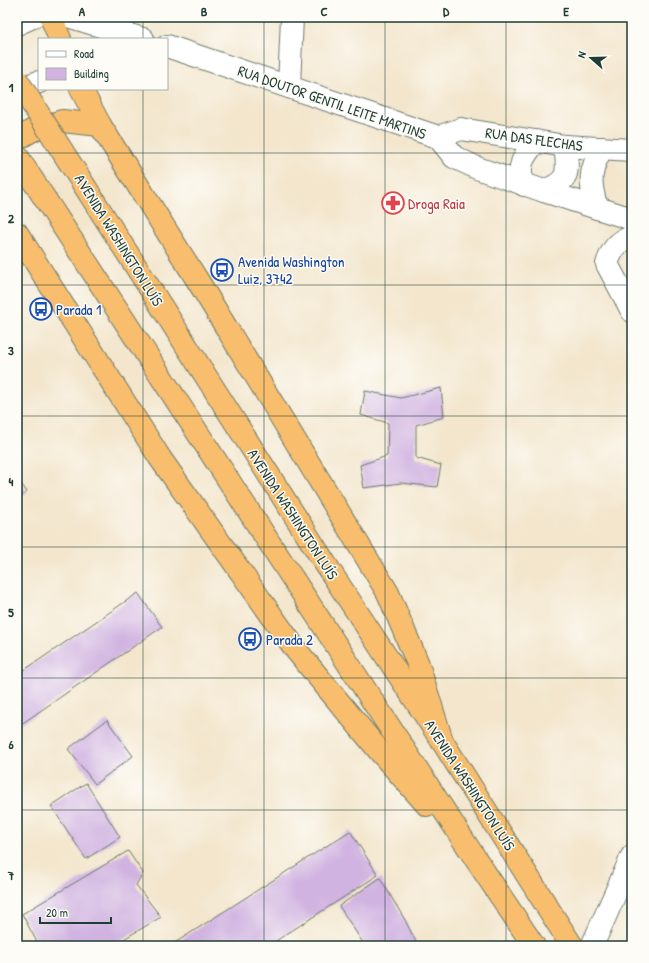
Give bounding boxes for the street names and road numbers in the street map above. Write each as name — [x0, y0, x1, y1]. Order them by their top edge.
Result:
street label: RUA DOUTOR GENTIL LEITE MARTINS — [235, 60, 429, 144]
street label: RUA DAS FLECHAS — [484, 122, 584, 156]
street label: AVENIDA WASHINGTON LUÍS — [70, 170, 168, 310]
street label: AVENIDA WASHINGTON LUÍS — [243, 445, 343, 584]
street label: AVENIDA WASHINGTON LUÍS — [420, 716, 520, 855]

